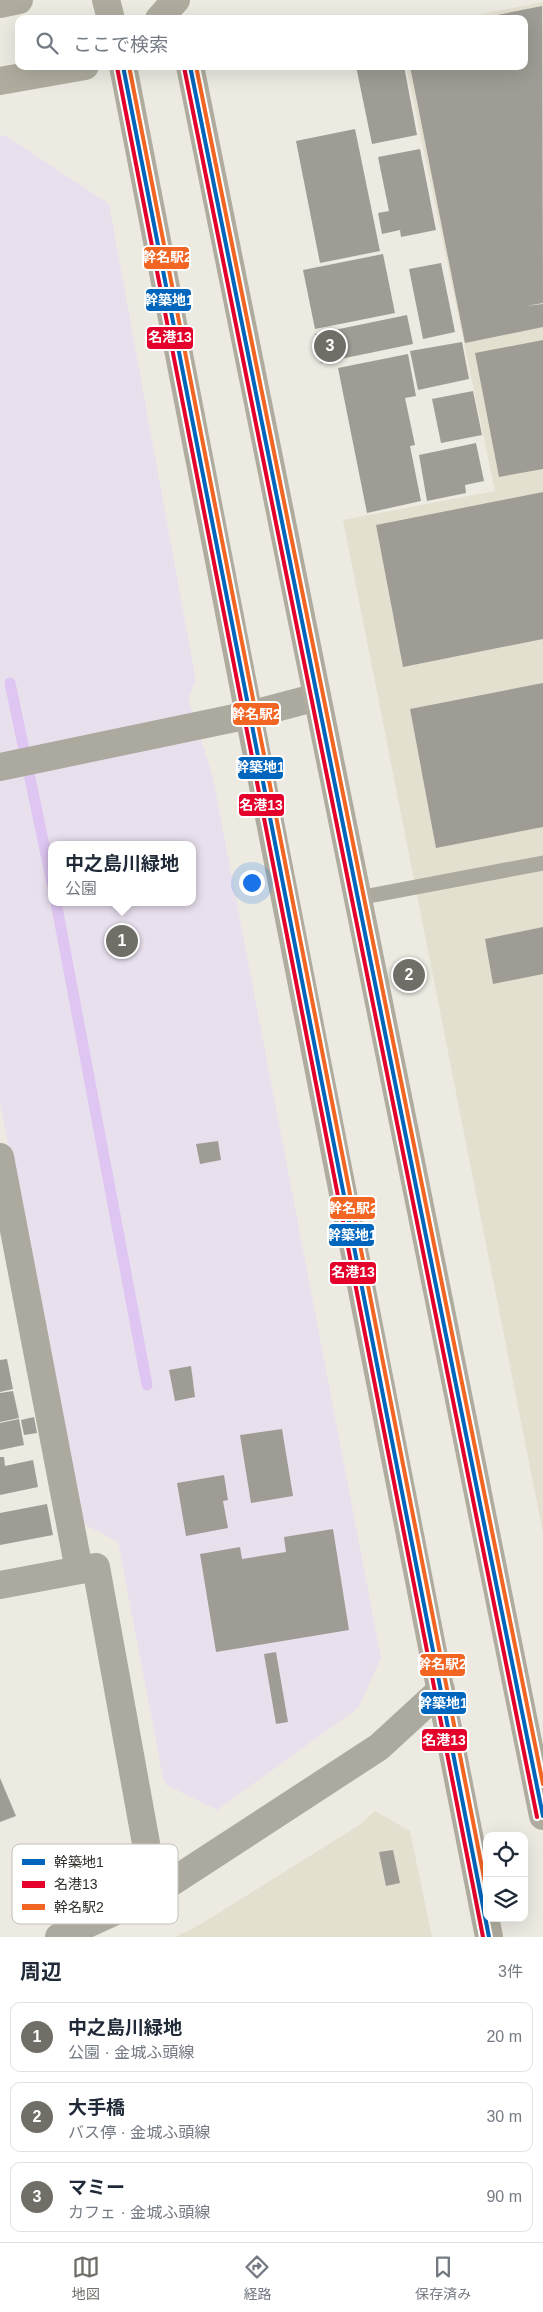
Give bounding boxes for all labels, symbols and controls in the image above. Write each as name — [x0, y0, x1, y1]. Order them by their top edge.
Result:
search box — [15, 15, 528, 70]
icon: search — [33, 29, 61, 57]
text: ここで検索 — [73, 34, 168, 55]
line badge: 幹名駅2 — [143, 246, 190, 270]
text: 幹名駅2 — [142, 249, 192, 265]
line badge: 幹築地1 — [145, 288, 192, 312]
text: 幹築地1 — [144, 292, 194, 308]
line badge: 名港13 — [146, 326, 194, 350]
pin: 3 — [314, 327, 346, 365]
text: 名港13 — [148, 329, 192, 345]
line badge: 幹名駅2 — [232, 702, 280, 726]
text: 幹名駅2 — [231, 706, 281, 722]
line badge: 幹築地1 — [237, 756, 284, 780]
text: 幹築地1 — [235, 759, 285, 775]
line badge: 名港13 — [238, 793, 285, 817]
text: 名港13 — [239, 797, 283, 813]
popup — [48, 841, 196, 906]
text: 中之島川緑地 — [65, 853, 179, 874]
your location — [239, 870, 265, 896]
text: 公園 — [65, 880, 97, 897]
pin: 1 — [106, 922, 138, 960]
pin: 2 — [393, 956, 425, 994]
line badge: 幹名駅2 — [329, 1196, 376, 1220]
text: 幹名駅2 — [328, 1200, 378, 1216]
line badge: 幹築地1 — [328, 1223, 375, 1247]
text: 幹築地1 — [327, 1227, 377, 1243]
line badge: 名港13 — [329, 1261, 377, 1285]
text: 名港13 — [331, 1264, 375, 1280]
line badge: 幹名駅2 — [419, 1653, 466, 1677]
text: 幹名駅2 — [417, 1656, 467, 1672]
line badge: 幹築地1 — [420, 1691, 467, 1715]
text: 幹築地1 — [418, 1695, 468, 1711]
line badge: 名港13 — [421, 1728, 468, 1752]
text: 名港13 — [422, 1732, 466, 1748]
map controls — [483, 1832, 528, 1922]
button: locate — [483, 1832, 528, 1877]
legend — [12, 1844, 178, 1924]
text: 幹築地1 — [54, 1854, 104, 1870]
text: 名港13 — [54, 1876, 98, 1892]
button: layers — [483, 1877, 528, 1922]
text: 幹名駅2 — [54, 1899, 104, 1915]
text: 周辺 — [20, 1960, 62, 1983]
text: 3件 — [498, 1963, 523, 1980]
text: 中之島川緑地 — [68, 2017, 182, 2038]
text: 1 — [33, 2028, 41, 2045]
text: 20 m — [486, 2028, 522, 2045]
text: 公園 · 金城ふ頭線 — [68, 2044, 194, 2061]
text: 大手橋 — [68, 2097, 125, 2118]
text: 2 — [33, 2108, 41, 2125]
text: 30 m — [486, 2108, 522, 2125]
text: バス停 · 金城ふ頭線 — [68, 2124, 210, 2141]
text: マミー — [68, 2177, 125, 2198]
text: 3 — [33, 2188, 41, 2205]
text: 90 m — [486, 2188, 522, 2205]
text: カフェ · 金城ふ頭線 — [68, 2204, 210, 2221]
tab: 地図 — [72, 2253, 100, 2303]
tab: 経路 — [243, 2253, 271, 2303]
tab: 保存済み — [415, 2253, 471, 2303]

